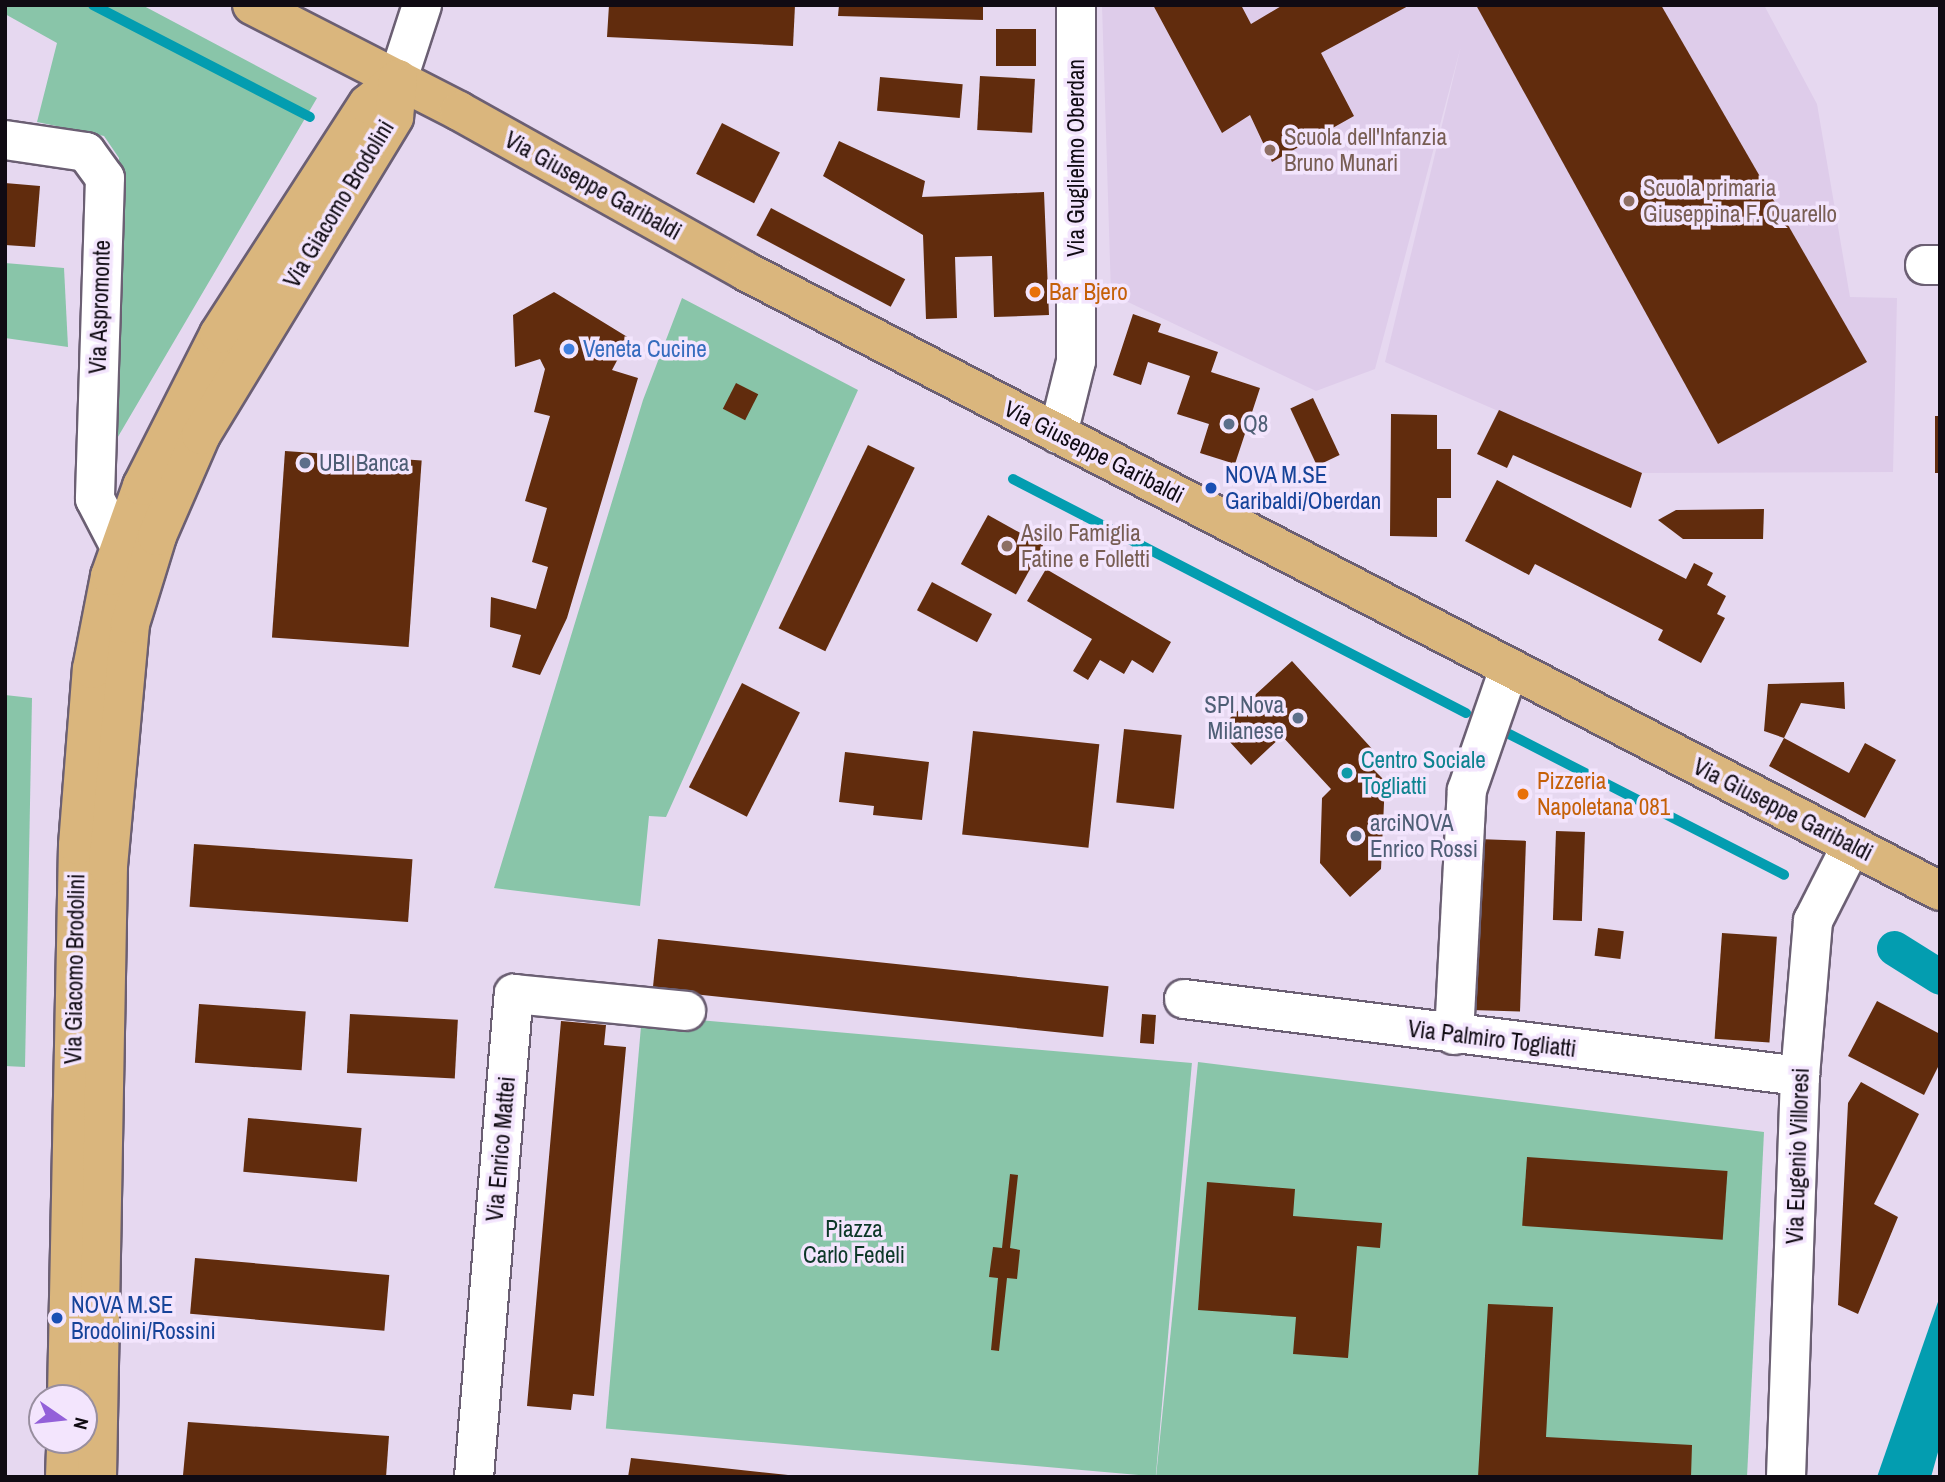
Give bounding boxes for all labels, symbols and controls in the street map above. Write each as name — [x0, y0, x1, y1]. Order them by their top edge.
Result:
street label: Via Guglielmo Oberdan — [1062, 59, 1090, 257]
street label: Via Giacomo Brodolini — [278, 115, 400, 293]
place label: Scuola dell'Infanzia Bruno Munari — [1284, 123, 1447, 177]
street label: Via Giuseppe Garibaldi — [500, 126, 686, 246]
marker: Scuola dell'Infanzia Bruno Munari — [1262, 142, 1278, 158]
place label: Scuola primaria Giuseppina F. Quarello — [1643, 174, 1837, 228]
marker: Scuola primaria Giuseppina F. Quarello — [1621, 193, 1637, 209]
street label: Via Aspromonte — [84, 239, 116, 375]
place label: Bar Bjero — [1049, 278, 1128, 306]
marker: Bar Bjero — [1027, 284, 1043, 300]
place label: Veneta Cucine — [583, 335, 707, 363]
marker: Veneta Cucine — [561, 341, 577, 357]
street label: Via Giuseppe Garibaldi — [1000, 395, 1188, 509]
place label: Q8 — [1243, 410, 1268, 438]
marker: Q8 — [1221, 416, 1237, 432]
place label: UBI Banca — [319, 449, 409, 477]
marker: UBI Banca — [297, 455, 313, 471]
place label: NOVA M.SE Garibaldi/Oberdan — [1225, 461, 1381, 515]
marker: NOVA M.SE Garibaldi/Oberdan — [1203, 480, 1219, 496]
place label: Asilo Famiglia Fatine e Folletti — [1021, 519, 1150, 573]
marker: Asilo Famiglia Fatine e Folletti — [999, 538, 1015, 554]
place label: SPI Nova Milanese — [1204, 691, 1284, 745]
marker: SPI Nova Milanese — [1290, 710, 1306, 726]
place label: Centro Sociale Togliatti — [1361, 746, 1486, 800]
street label: Via Giuseppe Garibaldi — [1689, 753, 1877, 867]
marker: Centro Sociale Togliatti — [1339, 765, 1355, 781]
place label: Pizzeria Napoletana 081 — [1537, 767, 1670, 821]
marker: Pizzeria Napoletana 081 — [1515, 786, 1531, 802]
place label: arciNOVA Enrico Rossi — [1370, 809, 1478, 863]
marker: arciNOVA Enrico Rossi — [1348, 828, 1364, 844]
street label: Via Giacomo Brodolini — [60, 874, 90, 1064]
street label: Via Palmiro Togliatti — [1406, 1015, 1578, 1063]
street label: Via Eugenio Villoresi — [1781, 1067, 1815, 1245]
street label: Via Enrico Mattei — [481, 1075, 521, 1223]
park label: Piazza Carlo Fedeli — [803, 1215, 905, 1269]
place label: NOVA M.SE Brodolini/Rossini — [71, 1291, 216, 1345]
marker: NOVA M.SE Brodolini/Rossini — [49, 1310, 65, 1326]
north arrow — [28, 1384, 98, 1454]
text: N — [67, 1415, 95, 1432]

